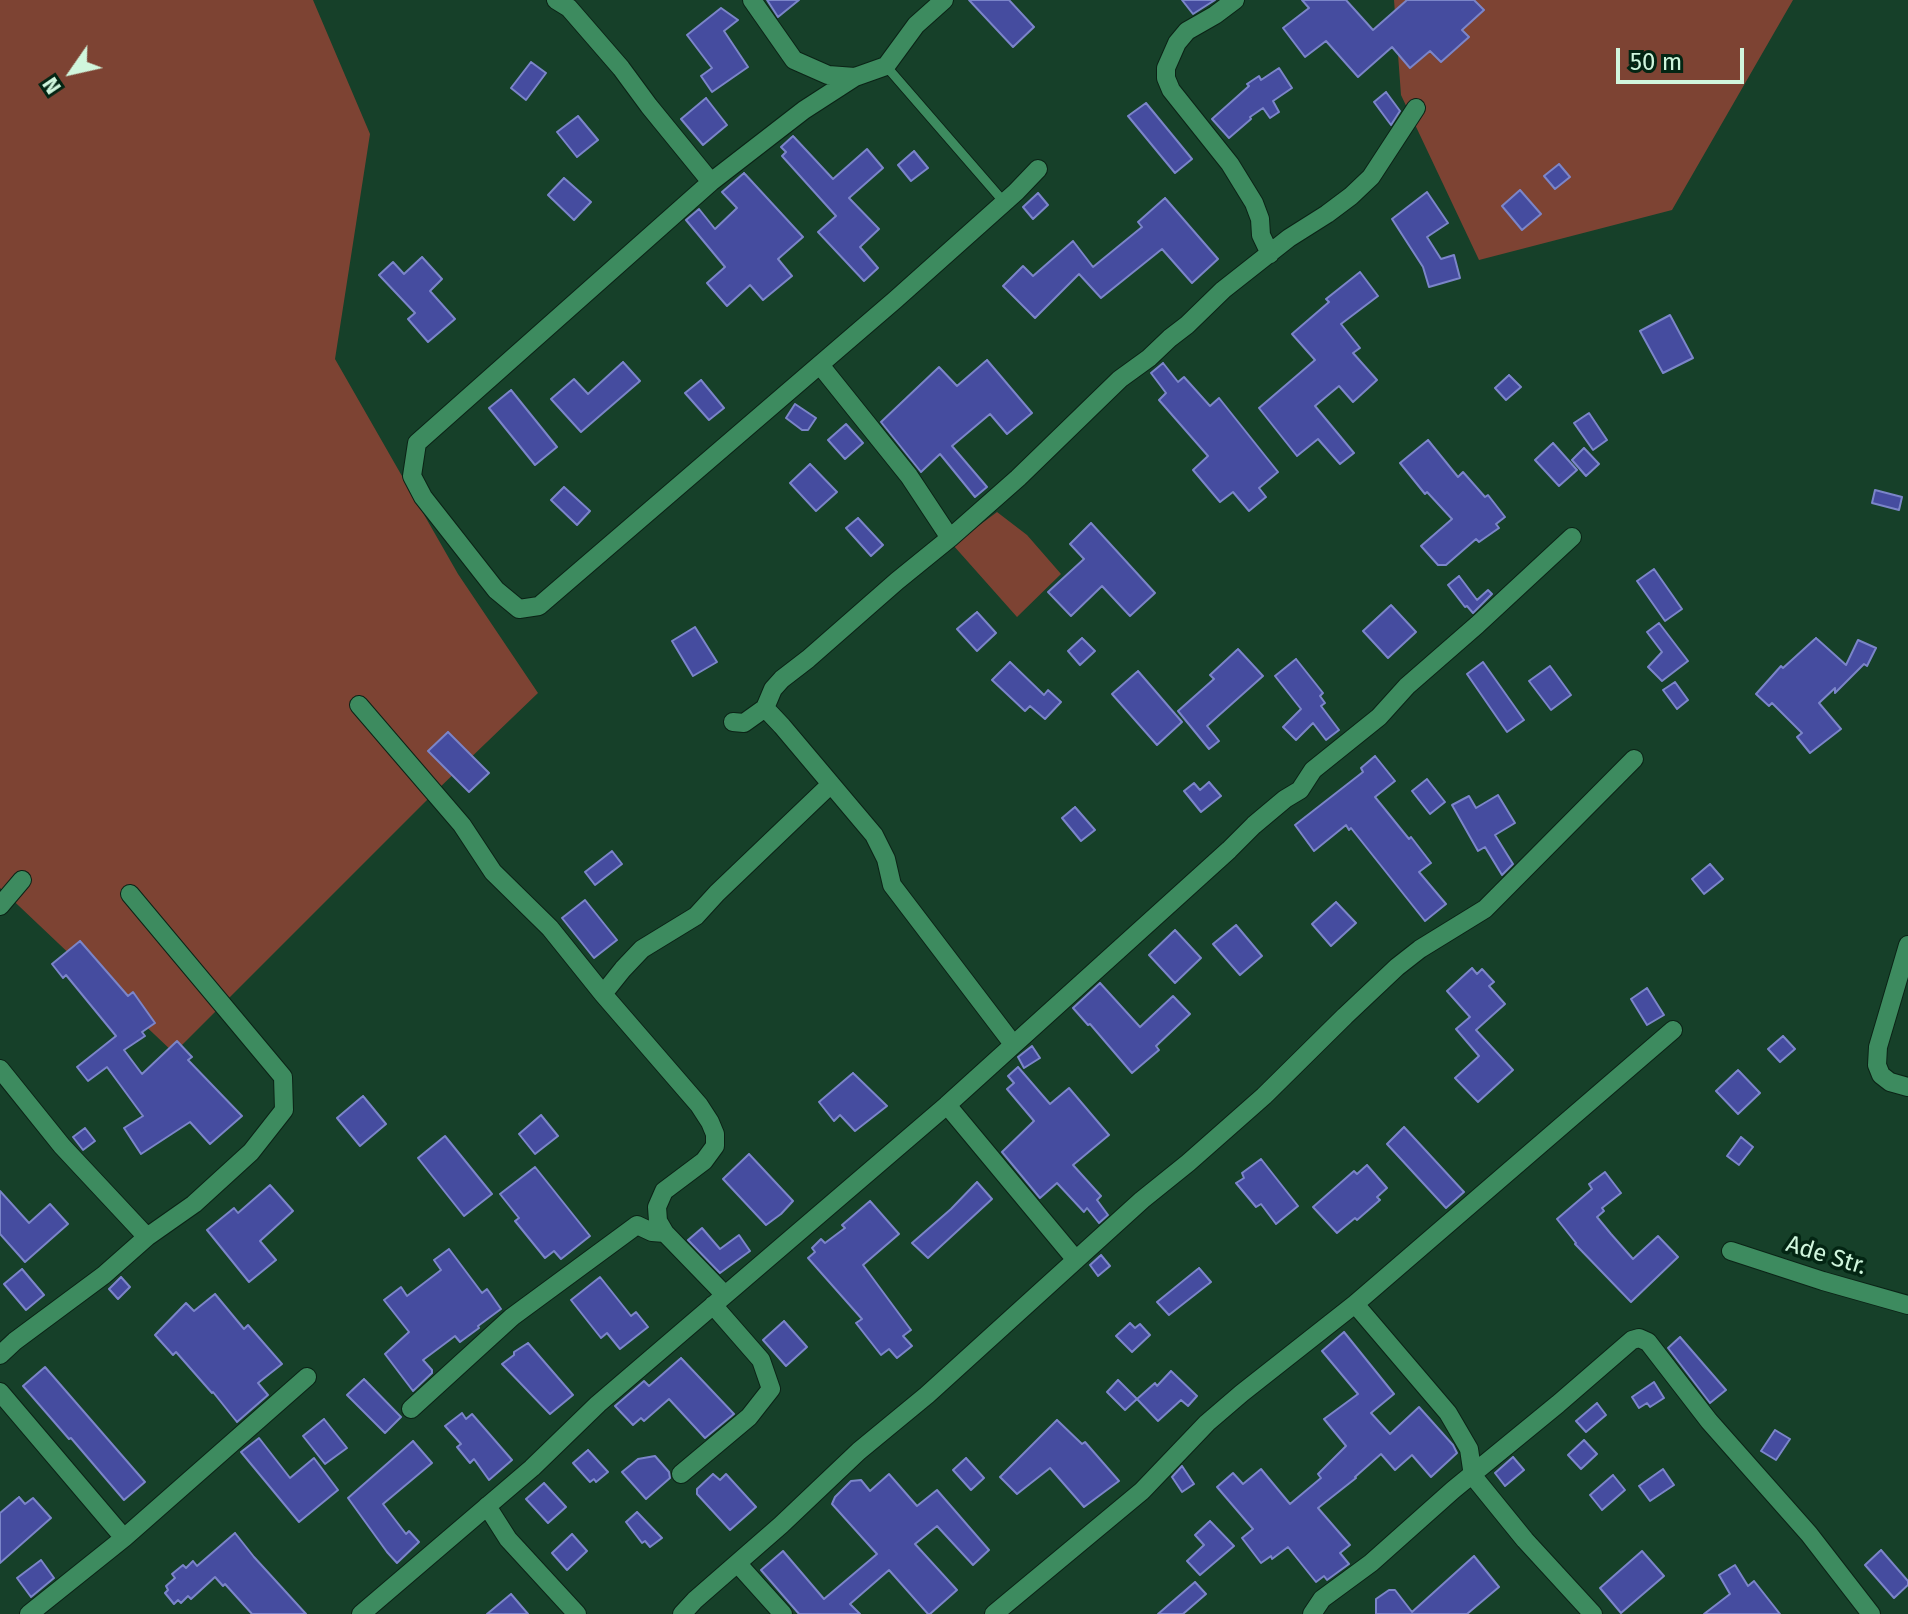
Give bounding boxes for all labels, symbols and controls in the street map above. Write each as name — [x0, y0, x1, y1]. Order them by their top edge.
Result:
north arrow — [32, 32, 112, 112]
scale bar — [1620, 32, 1748, 82]
text: 50 m — [1630, 48, 1682, 76]
text: N — [36, 72, 67, 99]
street label: Ade Str. — [1782, 1230, 1870, 1282]

